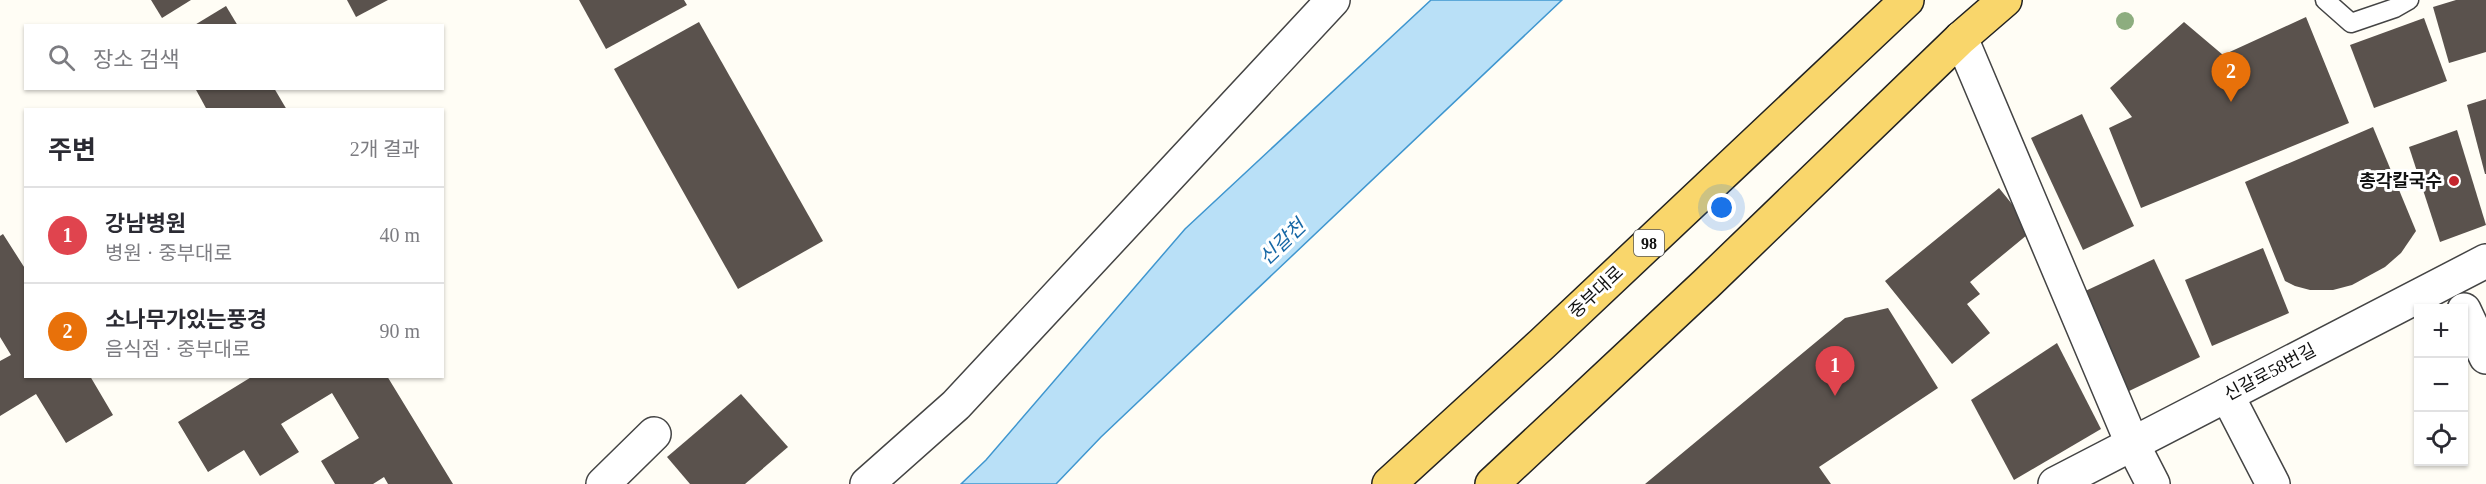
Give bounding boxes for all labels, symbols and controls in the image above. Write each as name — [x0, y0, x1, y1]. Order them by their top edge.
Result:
search box — [24, 24, 444, 90]
icon: search — [45, 41, 78, 74]
text: 장소 검색 — [93, 47, 179, 72]
pin: 2 — [2212, 52, 2250, 102]
text: 주변 — [48, 136, 96, 165]
text: 2개 결과 — [350, 138, 420, 160]
place label: 총각칼국수 — [2359, 171, 2442, 191]
marker: 총각칼국수 — [2447, 174, 2461, 188]
your location — [1707, 193, 1736, 222]
text: 강남병원 — [105, 211, 186, 236]
water label: 신갈천 — [1255, 213, 1311, 269]
text: 1 — [63, 224, 73, 246]
text: 40 m — [379, 224, 420, 246]
road number: 98 — [1634, 230, 1664, 256]
text: 병원 · 중부대로 — [105, 242, 232, 264]
street label: 중부대로 — [1565, 262, 1627, 322]
map controls — [2414, 304, 2468, 466]
button: + — [2414, 304, 2468, 358]
text: 소나무가있는풍경 — [105, 307, 267, 332]
text: 2 — [63, 320, 73, 342]
text: 90 m — [379, 320, 420, 342]
text: 음식점 · 중부대로 — [105, 338, 250, 360]
street label: 신갈로58번길 — [2221, 340, 2319, 404]
pin: 1 — [1816, 346, 1854, 396]
button: − — [2414, 358, 2468, 412]
button: locate — [2414, 412, 2468, 466]

